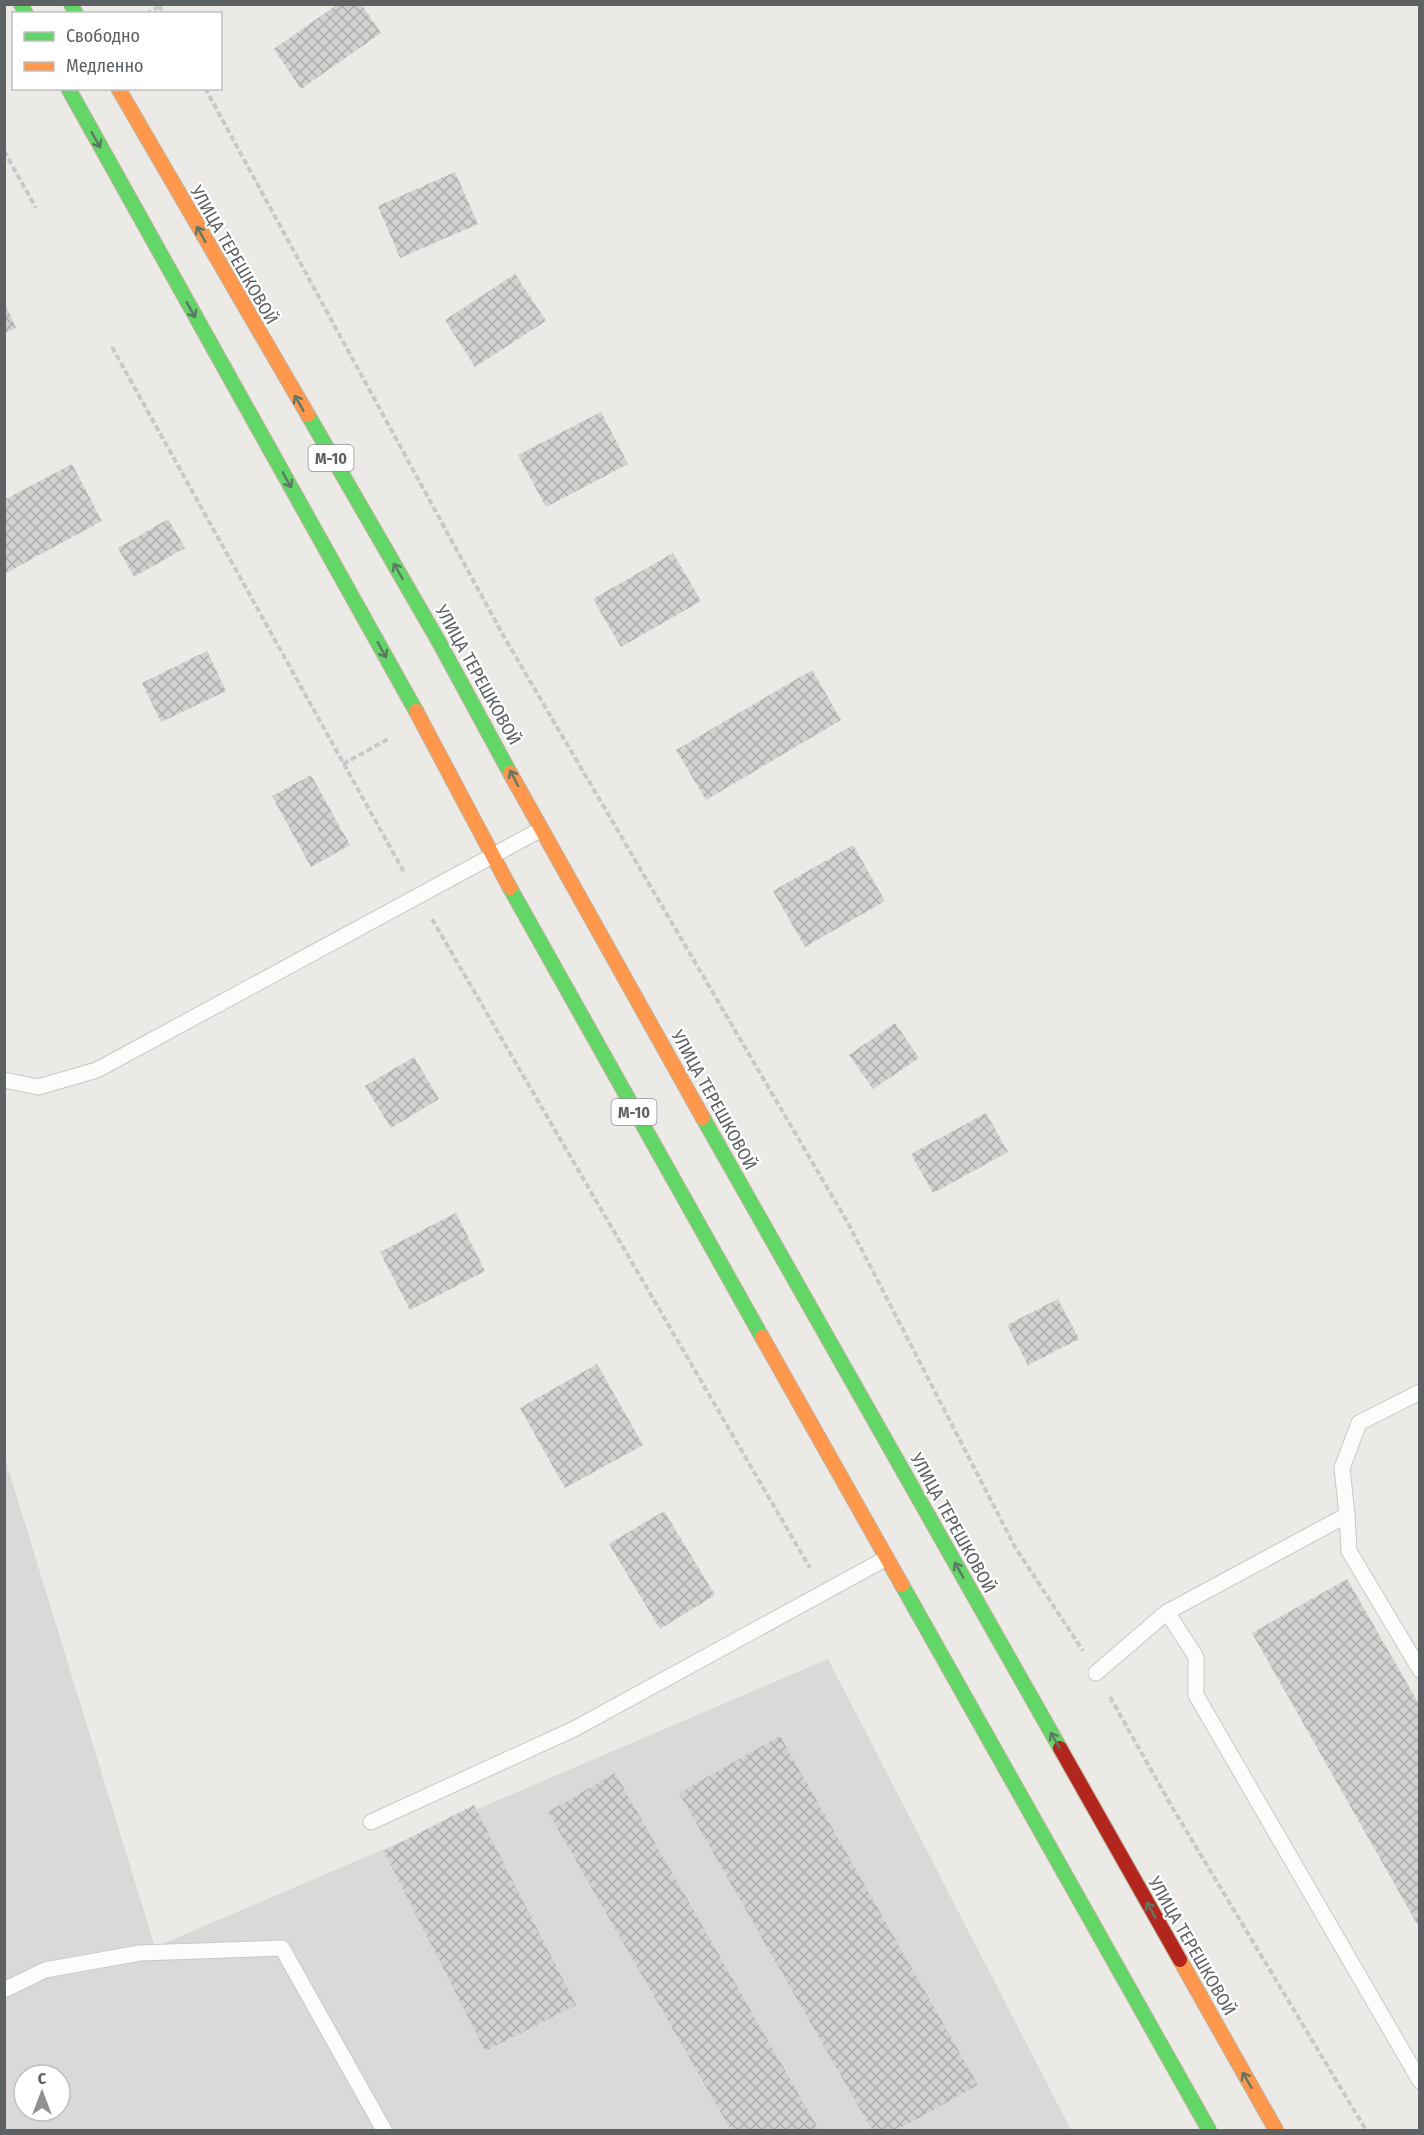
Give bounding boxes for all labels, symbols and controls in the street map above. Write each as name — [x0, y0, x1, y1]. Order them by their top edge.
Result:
legend — [12, 12, 222, 90]
text: Свободно — [66, 25, 140, 47]
text: Медленно — [66, 55, 144, 77]
one-way arrow — [91, 130, 102, 148]
street label: УЛИЦА ТЕРЕШКОВОЙ — [185, 181, 283, 328]
one-way arrow — [195, 226, 206, 244]
one-way arrow — [186, 301, 198, 318]
one-way arrow — [292, 395, 304, 412]
road number: М-10 — [308, 445, 354, 471]
one-way arrow — [281, 471, 293, 488]
one-way arrow — [391, 563, 403, 580]
street label: УЛИЦА ТЕРЕШКОВОЙ — [430, 600, 526, 749]
one-way arrow — [376, 641, 388, 658]
one-way arrow — [507, 769, 519, 787]
street label: УЛИЦА ТЕРЕШКОВОЙ — [666, 1025, 762, 1174]
road number: М-10 — [612, 1099, 656, 1125]
street label: УЛИЦА ТЕРЕШКОВОЙ — [905, 1448, 1001, 1597]
one-way arrow — [953, 1562, 964, 1580]
one-way arrow — [1049, 1732, 1061, 1749]
street label: УЛИЦА ТЕРЕШКОВОЙ — [1143, 1872, 1241, 2019]
one-way arrow — [1145, 1902, 1157, 1919]
north arrow — [12, 2063, 72, 2123]
text: С — [38, 2069, 47, 2088]
one-way arrow — [1241, 2071, 1252, 2089]

